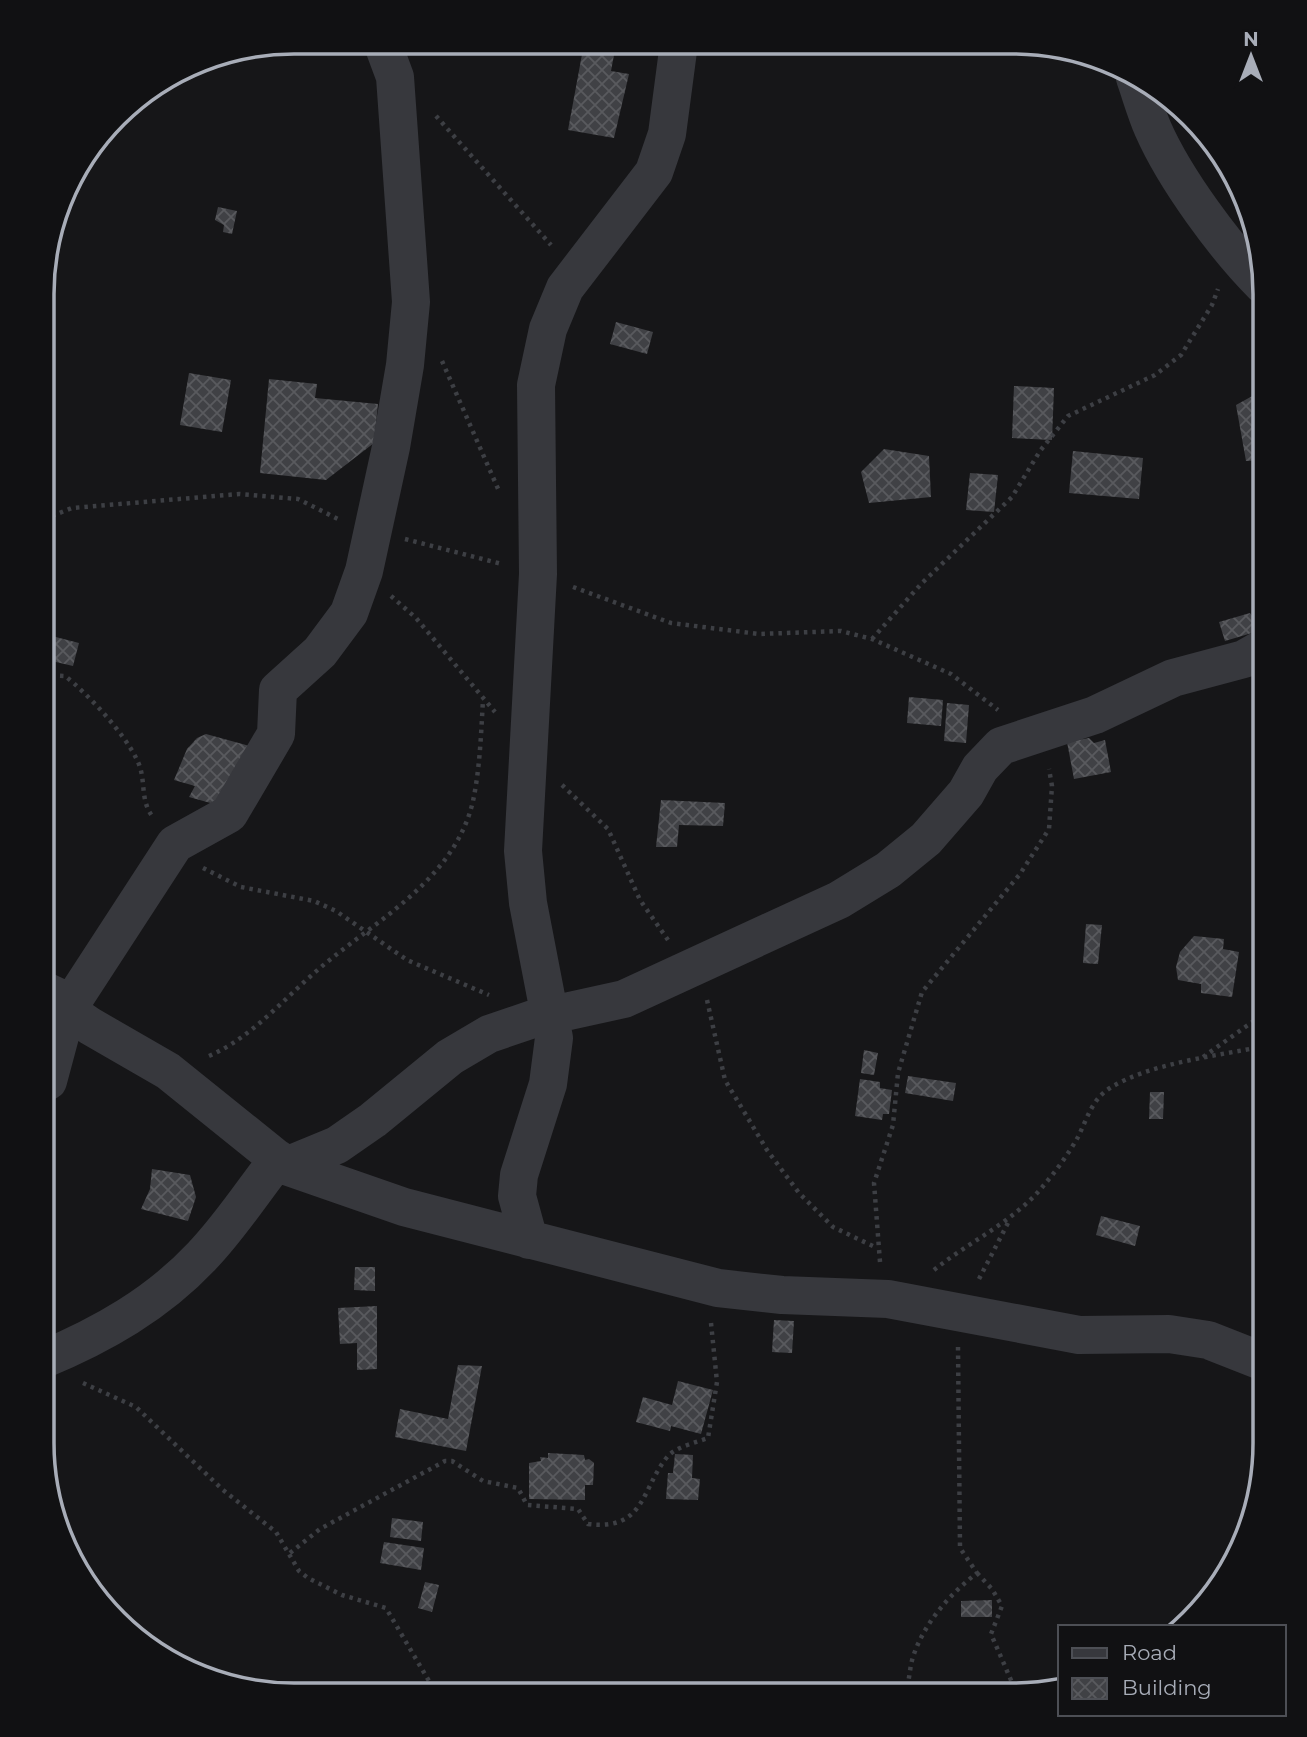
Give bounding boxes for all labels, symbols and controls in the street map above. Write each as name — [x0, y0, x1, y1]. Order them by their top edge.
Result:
north arrow — [1216, 21, 1286, 91]
text: N — [1243, 28, 1259, 51]
legend — [1058, 1625, 1286, 1716]
text: Road — [1122, 1640, 1177, 1665]
text: Building — [1122, 1675, 1212, 1700]

